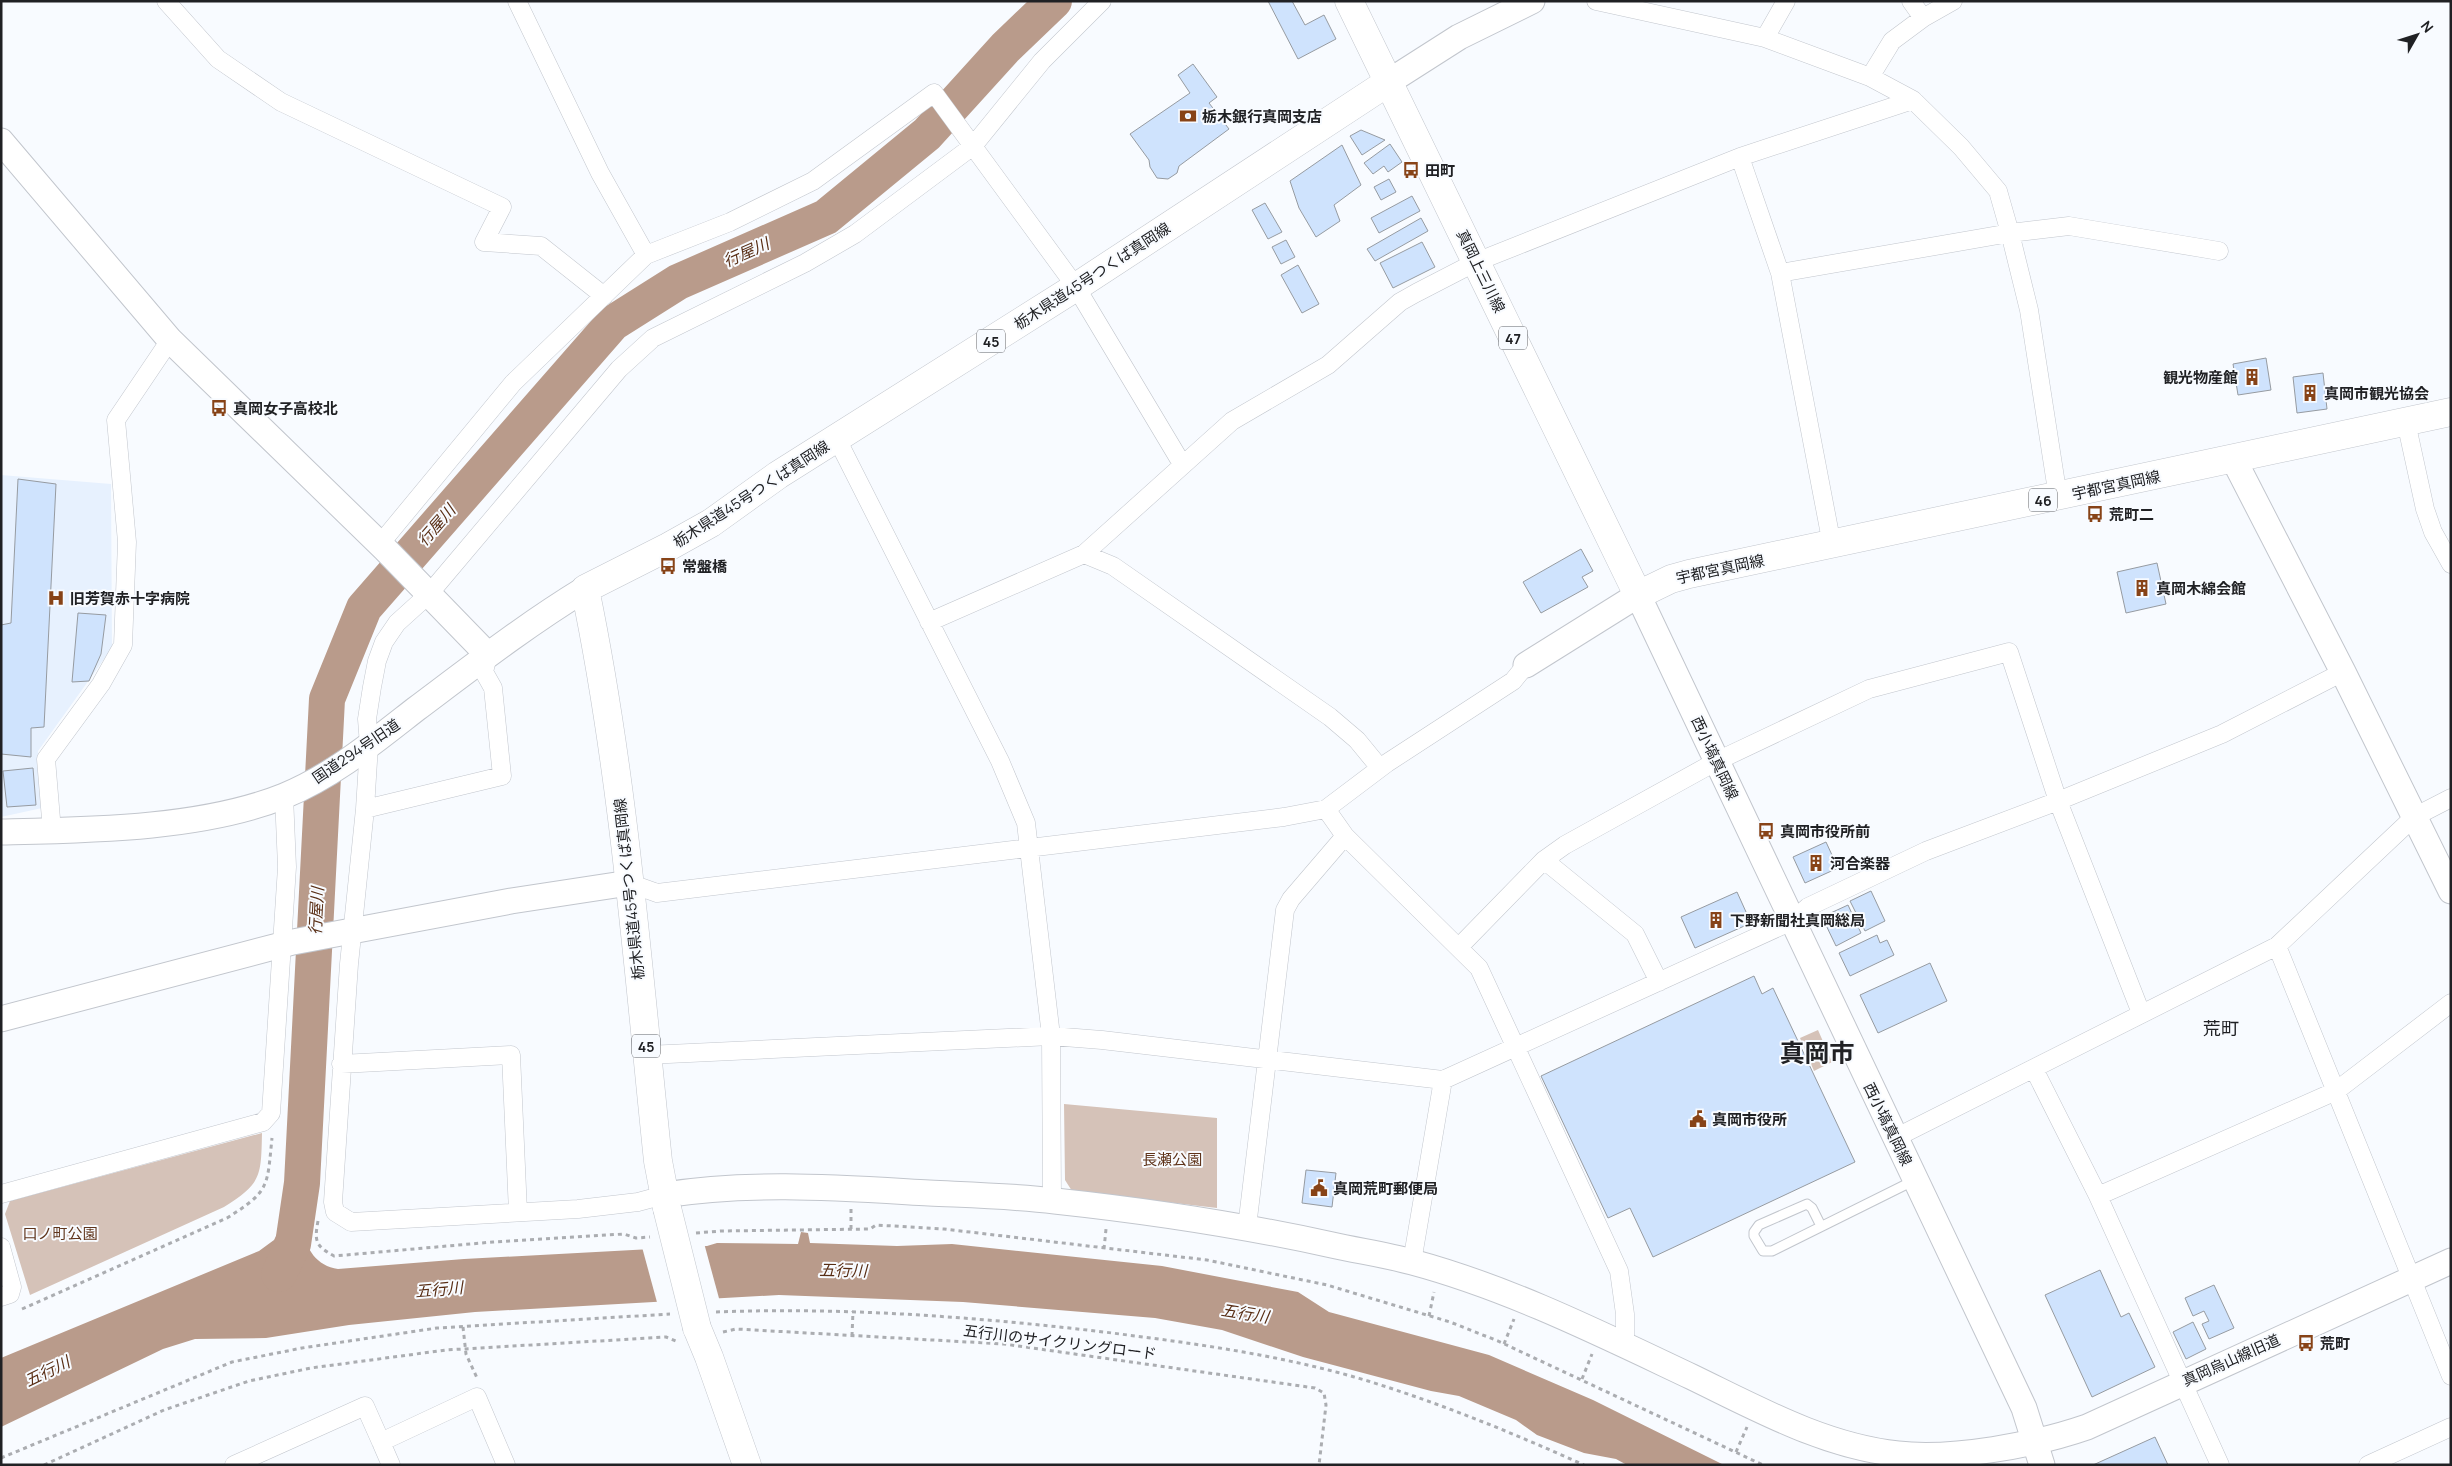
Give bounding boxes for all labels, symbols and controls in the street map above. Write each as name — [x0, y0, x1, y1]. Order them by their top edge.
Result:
north arrow — [2392, 10, 2442, 60]
text: N — [2417, 17, 2438, 36]
bank icon: 栃木銀行真岡支店 — [1178, 106, 1198, 126]
place label: 栃木銀行真岡支店 — [1202, 106, 1322, 127]
bus stop icon: 田町 — [1401, 160, 1421, 180]
place label: 田町 — [1425, 160, 1455, 181]
street label: 栃木県道45号つくば真岡線 — [1010, 217, 1174, 335]
street label: 真岡上三川線 — [1452, 226, 1510, 316]
water label: 行屋川 — [720, 231, 774, 272]
road number: 47 — [1499, 326, 1527, 349]
road number: 45 — [977, 330, 1005, 352]
place label: 観光物産館 — [2163, 367, 2238, 388]
building icon: 観光物産館 — [2242, 367, 2262, 387]
building icon: 真岡市観光協会 — [2300, 383, 2320, 403]
place label: 真岡市観光協会 — [2324, 383, 2429, 404]
bus stop icon: 真岡女子高校北 — [209, 398, 229, 418]
place label: 真岡女子高校北 — [233, 398, 338, 419]
street label: 栃木県道45号つくば真岡線 — [669, 435, 833, 553]
street label: 宇都宮真岡線 — [2070, 465, 2162, 505]
road number: 46 — [2029, 488, 2057, 512]
water label: 行屋川 — [412, 498, 461, 550]
bus stop icon: 荒町二 — [2085, 504, 2105, 524]
place label: 荒町二 — [2109, 504, 2154, 525]
street label: 宇都宮真岡線 — [1674, 549, 1766, 589]
bus stop icon: 常盤橋 — [658, 556, 678, 576]
place label: 常盤橋 — [682, 556, 728, 577]
building icon: 真岡木綿会館 — [2132, 578, 2152, 598]
place label: 真岡木綿会館 — [2156, 578, 2246, 599]
hospital icon: 旧芳賀赤十字病院 — [46, 588, 66, 608]
place label: 旧芳賀赤十字病院 — [70, 588, 190, 609]
street label: 西小塙真岡線 — [1686, 713, 1744, 803]
street label: 国道294号旧道 — [308, 714, 404, 788]
street label: 栃木県道45号つくば真岡線 — [609, 797, 649, 981]
bus stop icon: 真岡市役所前 — [1756, 821, 1776, 841]
place label: 真岡市役所前 — [1780, 821, 1870, 842]
building icon: 河合楽器 — [1806, 853, 1826, 873]
place label: 河合楽器 — [1830, 853, 1891, 874]
water label: 行屋川 — [304, 884, 328, 936]
building icon: 下野新聞社真岡総局 — [1706, 910, 1726, 930]
place label: 下野新聞社真岡総局 — [1730, 910, 1865, 931]
district label: 荒町 — [2203, 1016, 2239, 1040]
road number: 45 — [632, 1034, 660, 1058]
district label: 真岡市 — [1779, 1035, 1855, 1070]
street label: 西小塙真岡線 — [1859, 1079, 1917, 1169]
public building icon: 真岡市役所 — [1688, 1109, 1708, 1129]
place label: 真岡市役所 — [1712, 1109, 1787, 1130]
park label: 長瀬公園 — [1142, 1149, 1202, 1170]
public building icon: 真岡荒町郵便局 — [1309, 1178, 1329, 1198]
place label: 真岡荒町郵便局 — [1333, 1178, 1438, 1199]
park label: 口ノ町公園 — [22, 1223, 98, 1244]
water label: 五行川 — [819, 1259, 869, 1281]
water label: 五行川 — [414, 1276, 466, 1302]
water label: 五行川 — [1220, 1298, 1272, 1328]
street label: 五行川のサイクリングロード — [962, 1320, 1158, 1364]
street label: 真岡烏山線旧道 — [2179, 1329, 2283, 1391]
bus stop icon: 荒町 — [2296, 1333, 2316, 1353]
place label: 荒町 — [2320, 1333, 2350, 1354]
water label: 五行川 — [21, 1350, 75, 1391]

